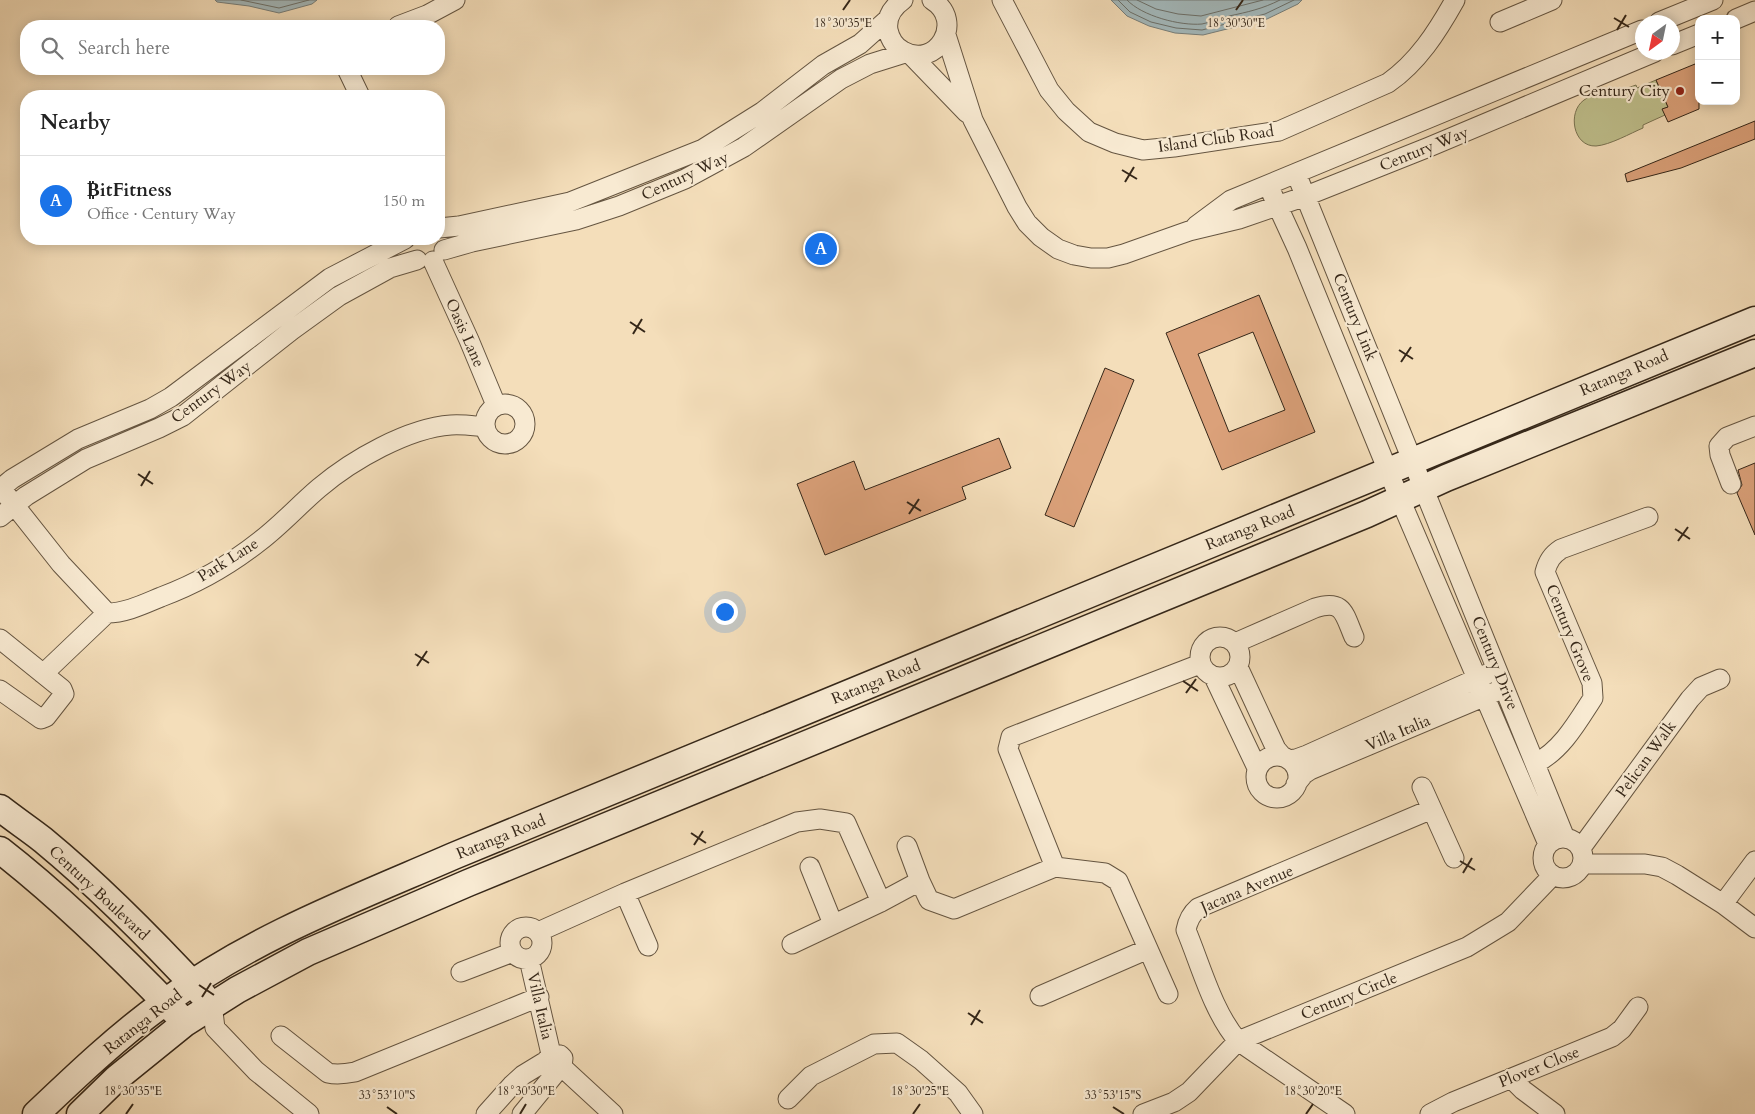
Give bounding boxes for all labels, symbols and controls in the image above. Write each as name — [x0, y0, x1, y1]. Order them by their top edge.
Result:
text: 18°30'35"E — [814, 15, 872, 31]
text: 18°30'30"E — [1207, 15, 1265, 31]
north arrow — [1635, 15, 1680, 60]
map controls — [1695, 15, 1740, 105]
button: + — [1695, 15, 1740, 60]
search box — [20, 20, 445, 75]
icon: search — [38, 34, 66, 62]
text: Search here — [78, 35, 170, 61]
button: − — [1695, 60, 1740, 105]
place label: Century City — [1579, 80, 1671, 102]
marker: Century City — [1674, 85, 1686, 97]
text: Nearby — [40, 108, 111, 137]
street label: Island Club Road — [1157, 120, 1276, 158]
street label: Century Way — [1376, 121, 1472, 177]
street label: Century Way — [638, 146, 733, 206]
text: ₿itFitness — [87, 177, 172, 203]
text: A — [50, 190, 62, 212]
text: 150 m — [383, 190, 425, 212]
text: Office · Century Way — [87, 203, 236, 225]
pin: A — [805, 230, 837, 268]
street label: Century Link — [1327, 270, 1383, 365]
street label: Oasis Lane — [440, 295, 490, 371]
street label: Ratanga Road — [1576, 344, 1672, 402]
street label: Century Way — [166, 355, 256, 429]
street label: Ratanga Road — [1202, 500, 1298, 556]
street label: Park Lane — [193, 533, 263, 587]
street label: Century Grove — [1540, 581, 1600, 685]
your location — [712, 599, 738, 625]
street label: Century Drive — [1466, 613, 1524, 713]
street label: Ratanga Road — [828, 654, 924, 710]
street label: Villa Italia — [1362, 709, 1434, 757]
street label: Pelican Walk — [1611, 716, 1682, 802]
street label: Ratanga Road — [453, 809, 549, 865]
street label: Century Boulevard — [44, 841, 154, 946]
street label: Jacana Avenue — [1195, 860, 1297, 919]
street label: Century Circle — [1297, 967, 1401, 1025]
street label: Villa Italia — [522, 970, 558, 1042]
street label: Ratanga Road — [99, 984, 187, 1060]
street label: Plover Close — [1495, 1041, 1583, 1093]
text: 18°30'35"E — [104, 1083, 162, 1099]
text: 18°30'30"E — [497, 1083, 555, 1099]
text: 18°30'25"E — [891, 1083, 949, 1099]
text: 18°30'20"E — [1284, 1083, 1342, 1099]
text: 33°53'10"S — [359, 1087, 415, 1103]
text: 33°53'15"S — [1085, 1087, 1141, 1103]

